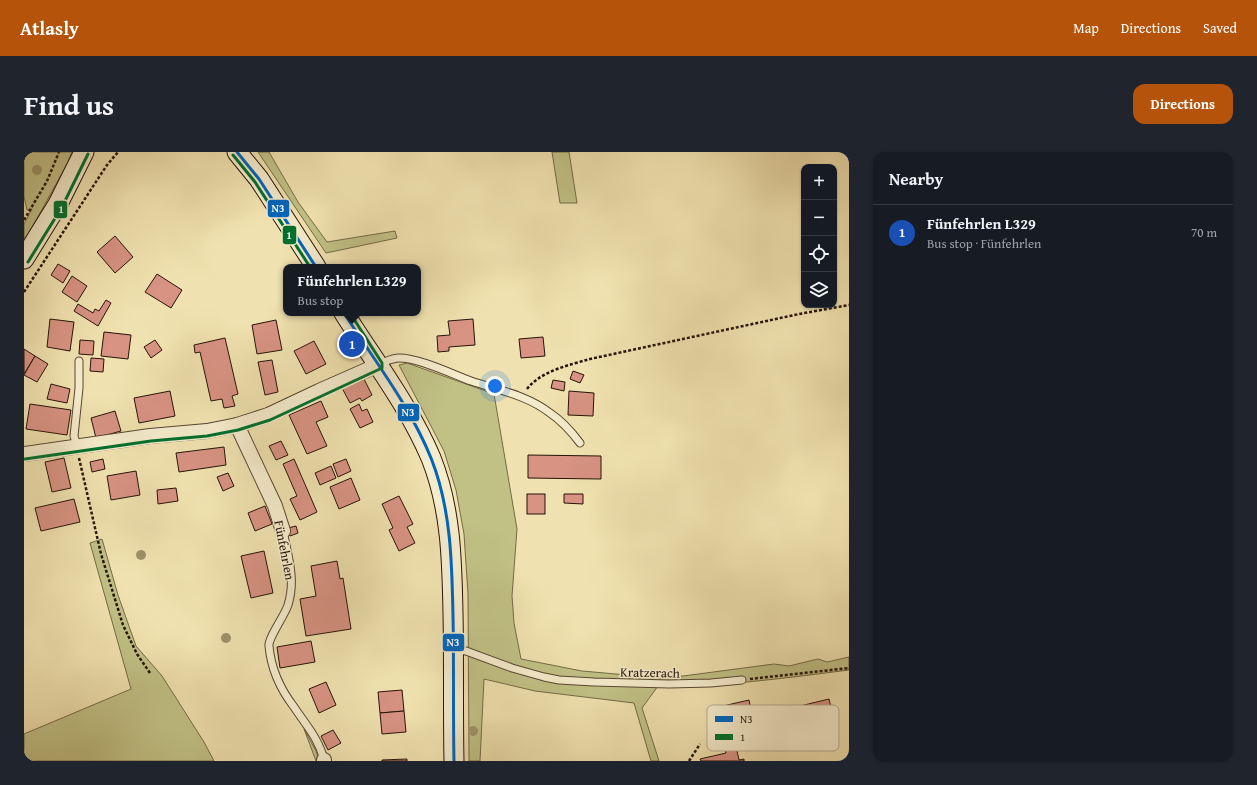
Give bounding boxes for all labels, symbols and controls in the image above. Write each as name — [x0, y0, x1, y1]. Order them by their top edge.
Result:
text: Atlasly — [20, 14, 79, 42]
text: Map — [1073, 18, 1099, 38]
text: Directions — [1121, 18, 1181, 38]
text: Saved — [1203, 18, 1237, 38]
text: Find us — [24, 84, 114, 125]
button: Directions — [1133, 84, 1233, 124]
map controls — [801, 164, 837, 308]
button: + — [801, 164, 837, 200]
text: Nearby — [889, 166, 943, 191]
line badge: N3 — [267, 199, 290, 218]
line badge: 1 — [53, 200, 68, 219]
text: N3 — [271, 200, 285, 216]
button: − — [801, 200, 837, 236]
text: 1 — [58, 201, 64, 217]
text: Fünfehrlen L329 — [927, 213, 1036, 234]
text: 1 — [899, 223, 905, 242]
text: 70 m — [1191, 223, 1217, 242]
line badge: 1 — [282, 225, 297, 245]
text: 1 — [286, 227, 292, 243]
text: Bus stop · Fünfehrlen — [927, 234, 1041, 253]
button: locate — [801, 236, 837, 272]
popup — [283, 264, 421, 316]
text: Fünfehrlen L329 — [298, 270, 406, 291]
button: layers — [801, 272, 837, 308]
text: Bus stop — [298, 291, 343, 310]
pin: 1 — [339, 329, 365, 359]
your location — [485, 376, 505, 396]
line badge: N3 — [397, 403, 420, 422]
text: N3 — [401, 404, 415, 420]
street label: Fünfehrlen — [269, 519, 300, 582]
line badge: N3 — [442, 633, 465, 652]
text: N3 — [446, 634, 460, 650]
street label: Kratzerach — [620, 662, 681, 683]
legend — [707, 705, 839, 751]
text: N3 — [740, 711, 753, 727]
text: 1 — [740, 729, 745, 745]

